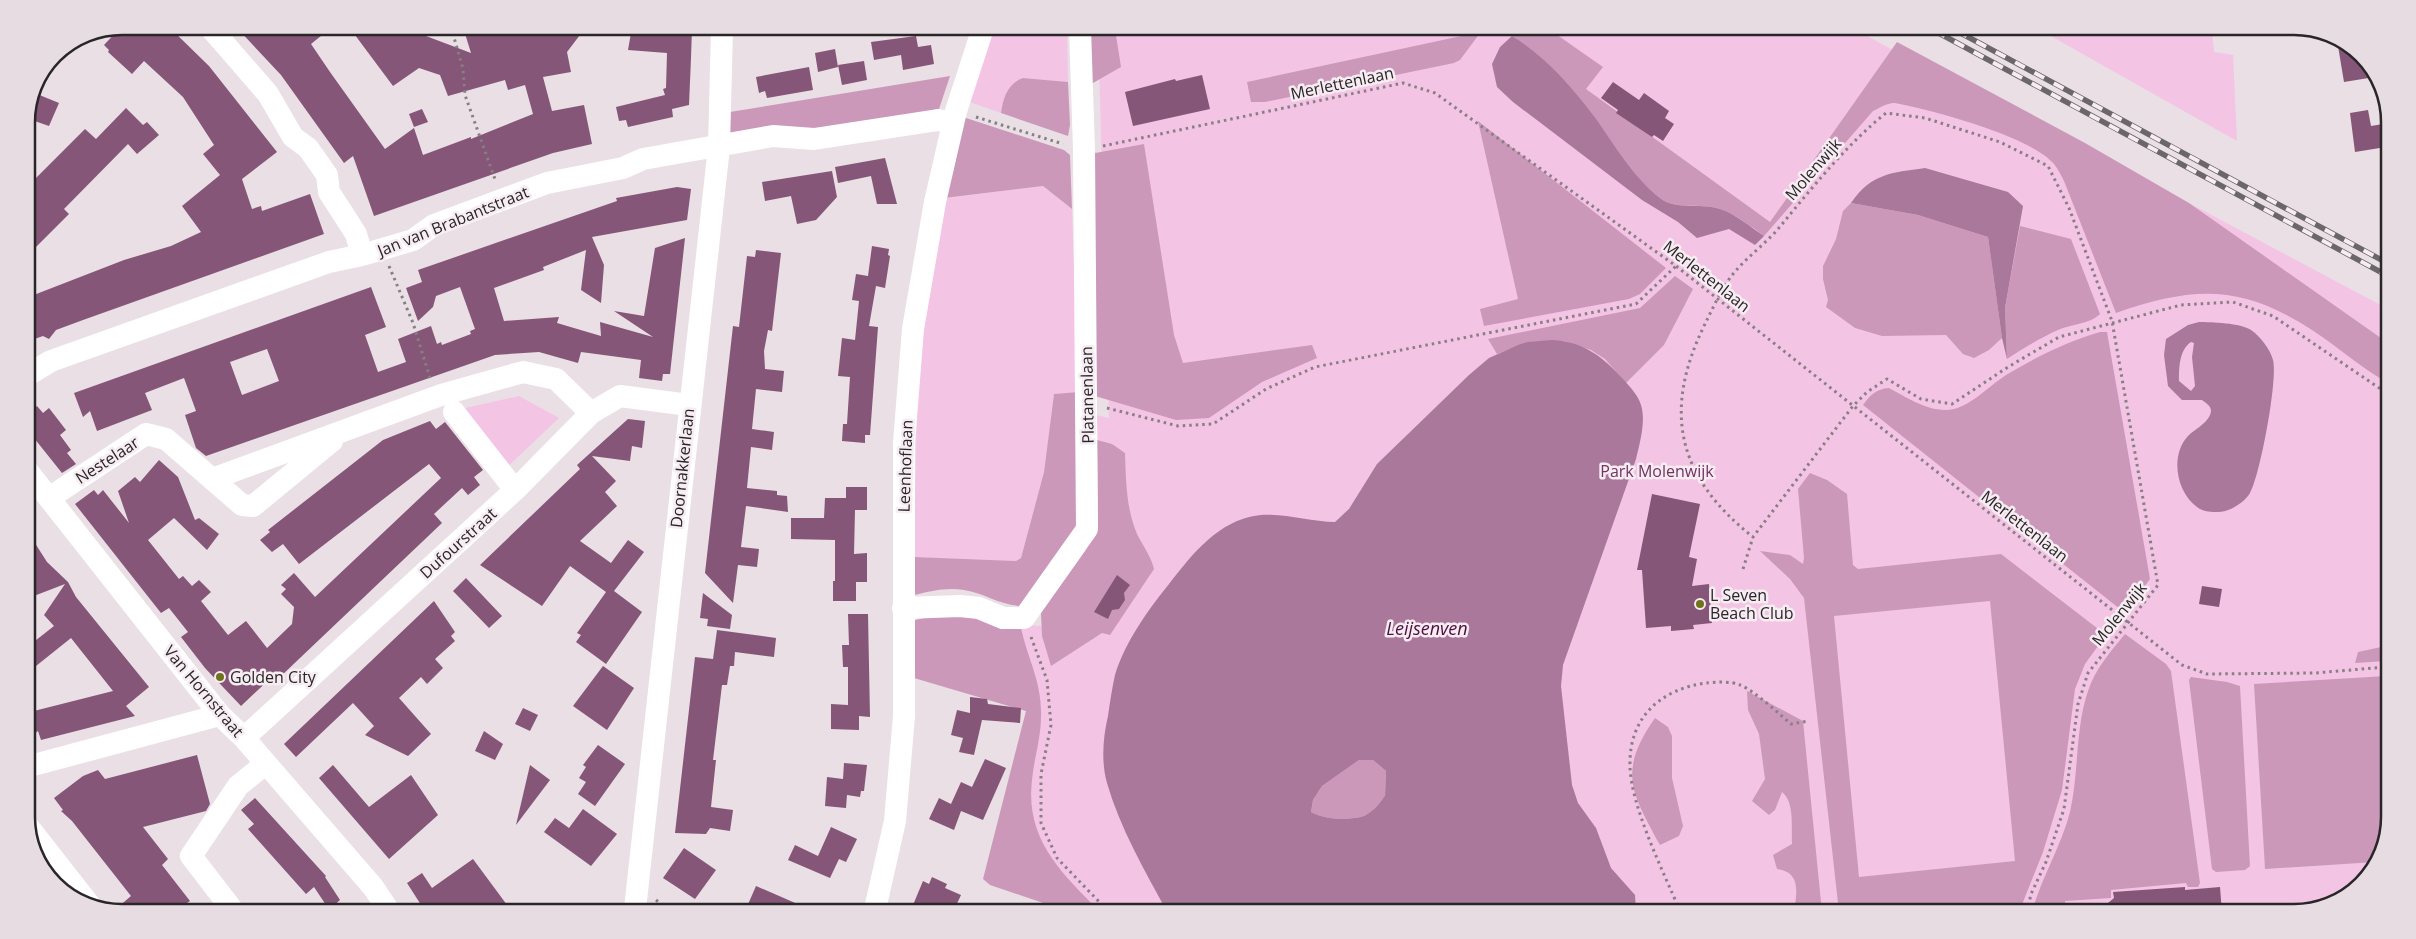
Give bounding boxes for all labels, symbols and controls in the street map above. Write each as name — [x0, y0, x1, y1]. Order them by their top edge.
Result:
street label: Merlettenlaan — [1288, 61, 1396, 105]
street label: Molenwijk — [1780, 133, 1847, 205]
street label: Jan van Brabantstraat — [372, 180, 532, 262]
street label: Merlettenlaan — [1659, 235, 1755, 317]
street label: Platanenlaan — [1075, 346, 1099, 444]
street label: Doornakkerlaan — [665, 407, 699, 529]
street label: Leenhoflaan — [892, 419, 918, 513]
street label: Nestelaar — [71, 431, 143, 489]
park label: Park Molenwijk — [1600, 460, 1714, 482]
street label: Merlettenlaan — [1977, 485, 2073, 567]
street label: Dufourstraat — [415, 502, 501, 583]
street label: Molenwijk — [2087, 577, 2152, 650]
place label: L Seven Beach Club — [1710, 584, 1794, 624]
marker: L Seven Beach Club — [1694, 598, 1706, 610]
water label: Leijsenven — [1386, 616, 1468, 640]
street label: Van Hornstraat — [159, 640, 249, 742]
place label: Golden City — [230, 666, 317, 688]
marker: Golden City — [214, 671, 226, 683]

